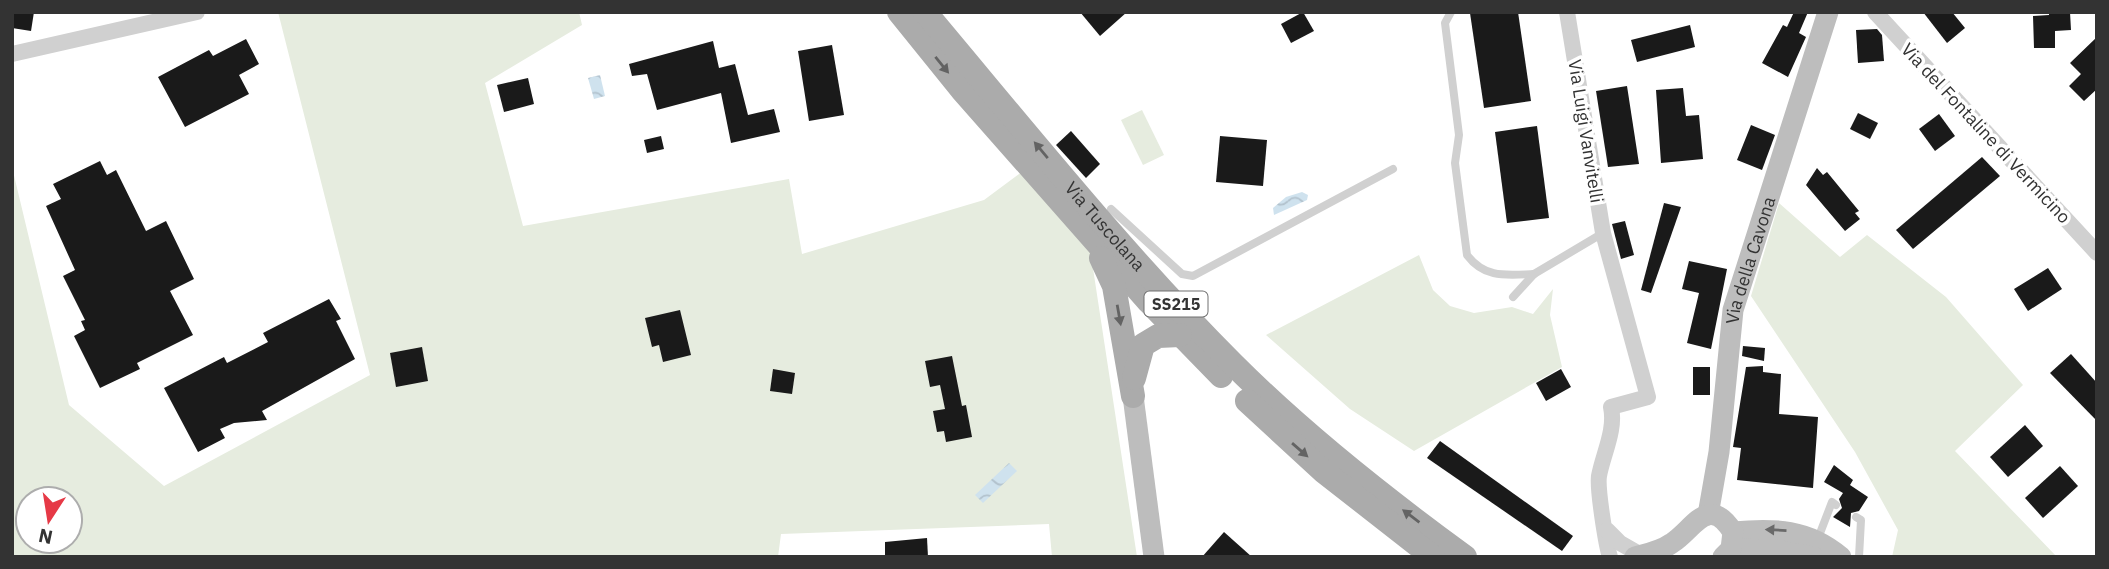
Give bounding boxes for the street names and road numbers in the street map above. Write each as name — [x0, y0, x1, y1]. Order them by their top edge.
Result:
street label: Via del Fontaline di Vermicino — [1896, 38, 2076, 228]
street label: Via Luigi Vanvitelli — [1563, 58, 1609, 204]
street label: Via Tuscolana — [1060, 177, 1151, 276]
street label: Via della Cavona — [1720, 193, 1780, 325]
road number: SS215 — [1144, 292, 1208, 316]

